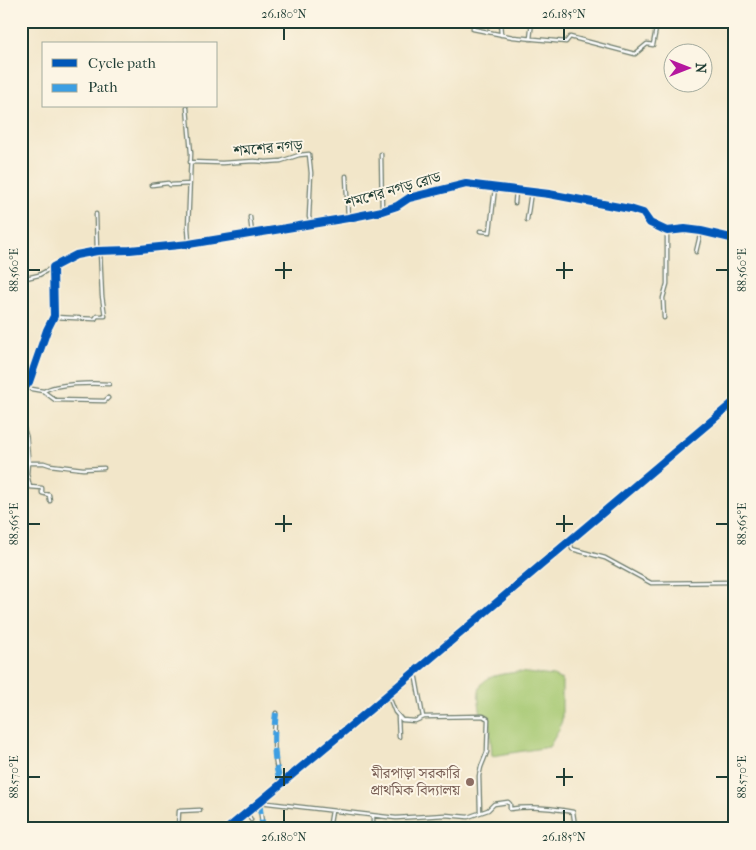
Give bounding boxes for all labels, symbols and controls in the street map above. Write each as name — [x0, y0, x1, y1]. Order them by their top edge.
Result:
text: 26.180°N — [261, 7, 307, 21]
text: 26.185°N — [542, 7, 586, 21]
legend — [42, 42, 218, 108]
north arrow — [664, 42, 714, 92]
text: Cycle path — [88, 54, 156, 72]
text: N — [692, 63, 709, 74]
text: Path — [88, 78, 118, 96]
street label: শমশের নগড় — [232, 136, 304, 160]
street label: শমশের নগড় রোড — [342, 168, 443, 212]
text: 88.560°E — [7, 248, 21, 292]
text: 88.560°E — [735, 248, 749, 292]
text: 88.565°E — [7, 503, 21, 545]
text: 88.565°E — [735, 503, 749, 545]
text: 88.570°E — [7, 755, 21, 799]
text: 88.570°E — [735, 755, 749, 799]
place label: মীরপাড়া সরকারি প্রাথমিক বিদ্যালয় — [370, 764, 461, 799]
marker: মীরপাড়া সরকারি প্রাথমিক বিদ্যালয় — [464, 776, 476, 788]
text: 26.180°N — [261, 830, 307, 844]
text: 26.185°N — [542, 830, 586, 844]

